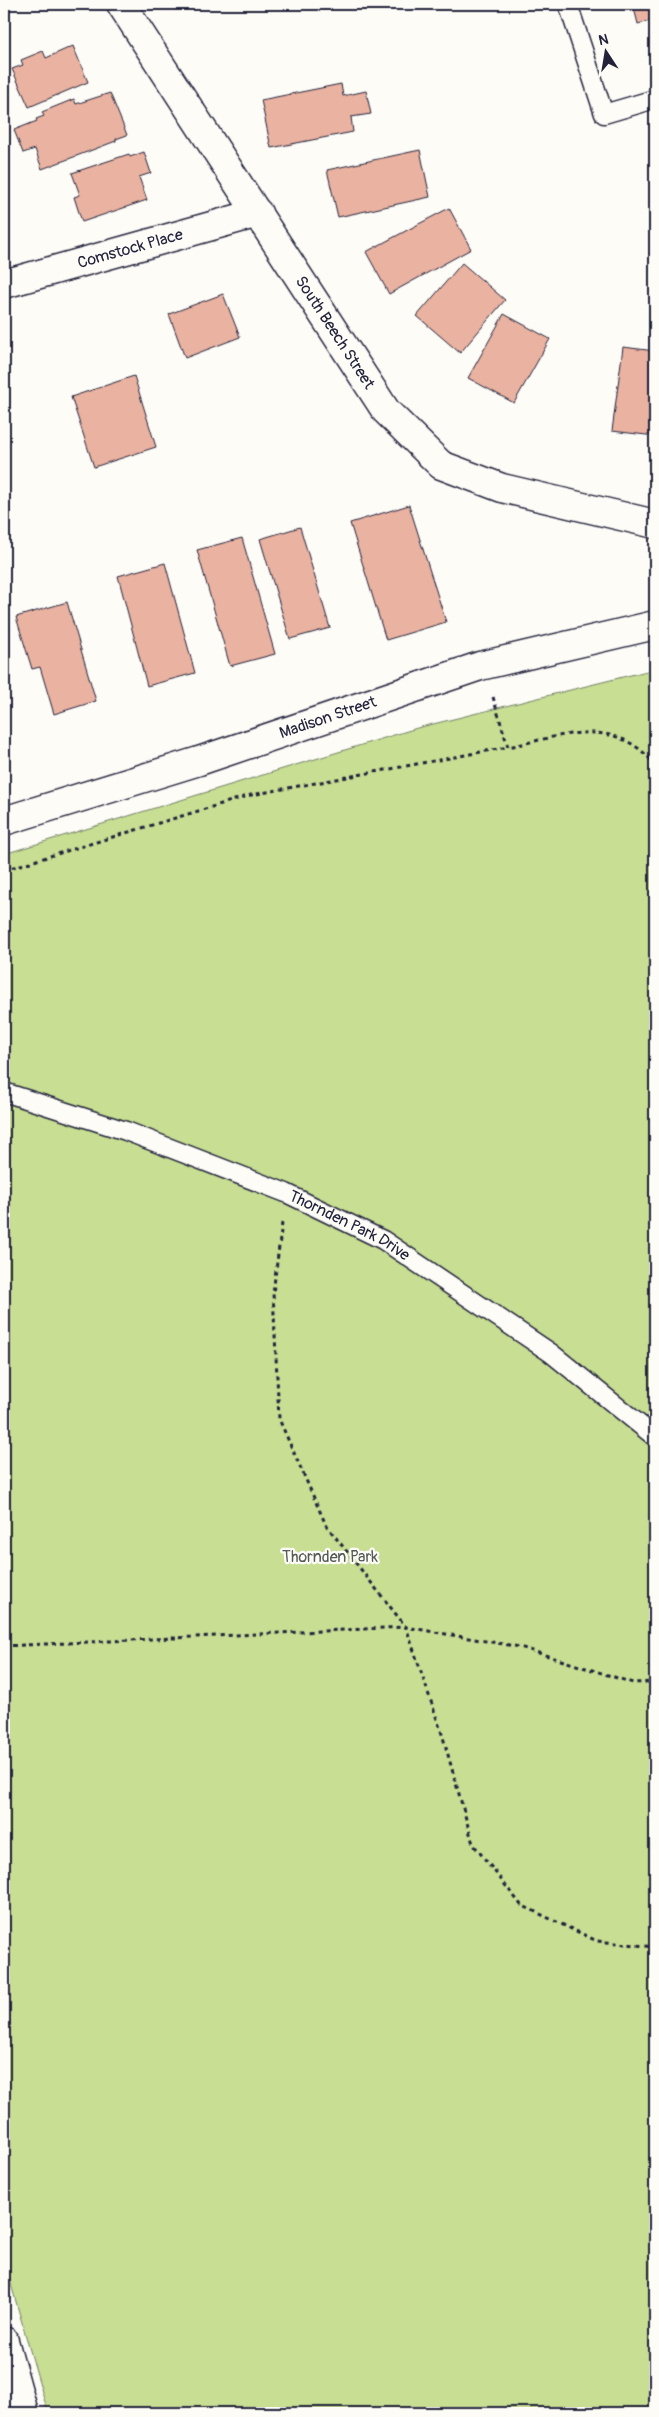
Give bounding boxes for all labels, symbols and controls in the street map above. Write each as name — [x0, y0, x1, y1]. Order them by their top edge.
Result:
north arrow — [582, 28, 632, 78]
text: N — [597, 30, 610, 49]
street label: Comstock Place — [75, 224, 185, 273]
street label: South Beech Street — [291, 272, 379, 393]
street label: Madison Street — [277, 692, 379, 743]
street label: Thornden Park Drive — [286, 1186, 414, 1265]
park label: Thornden Park — [282, 1547, 378, 1567]

